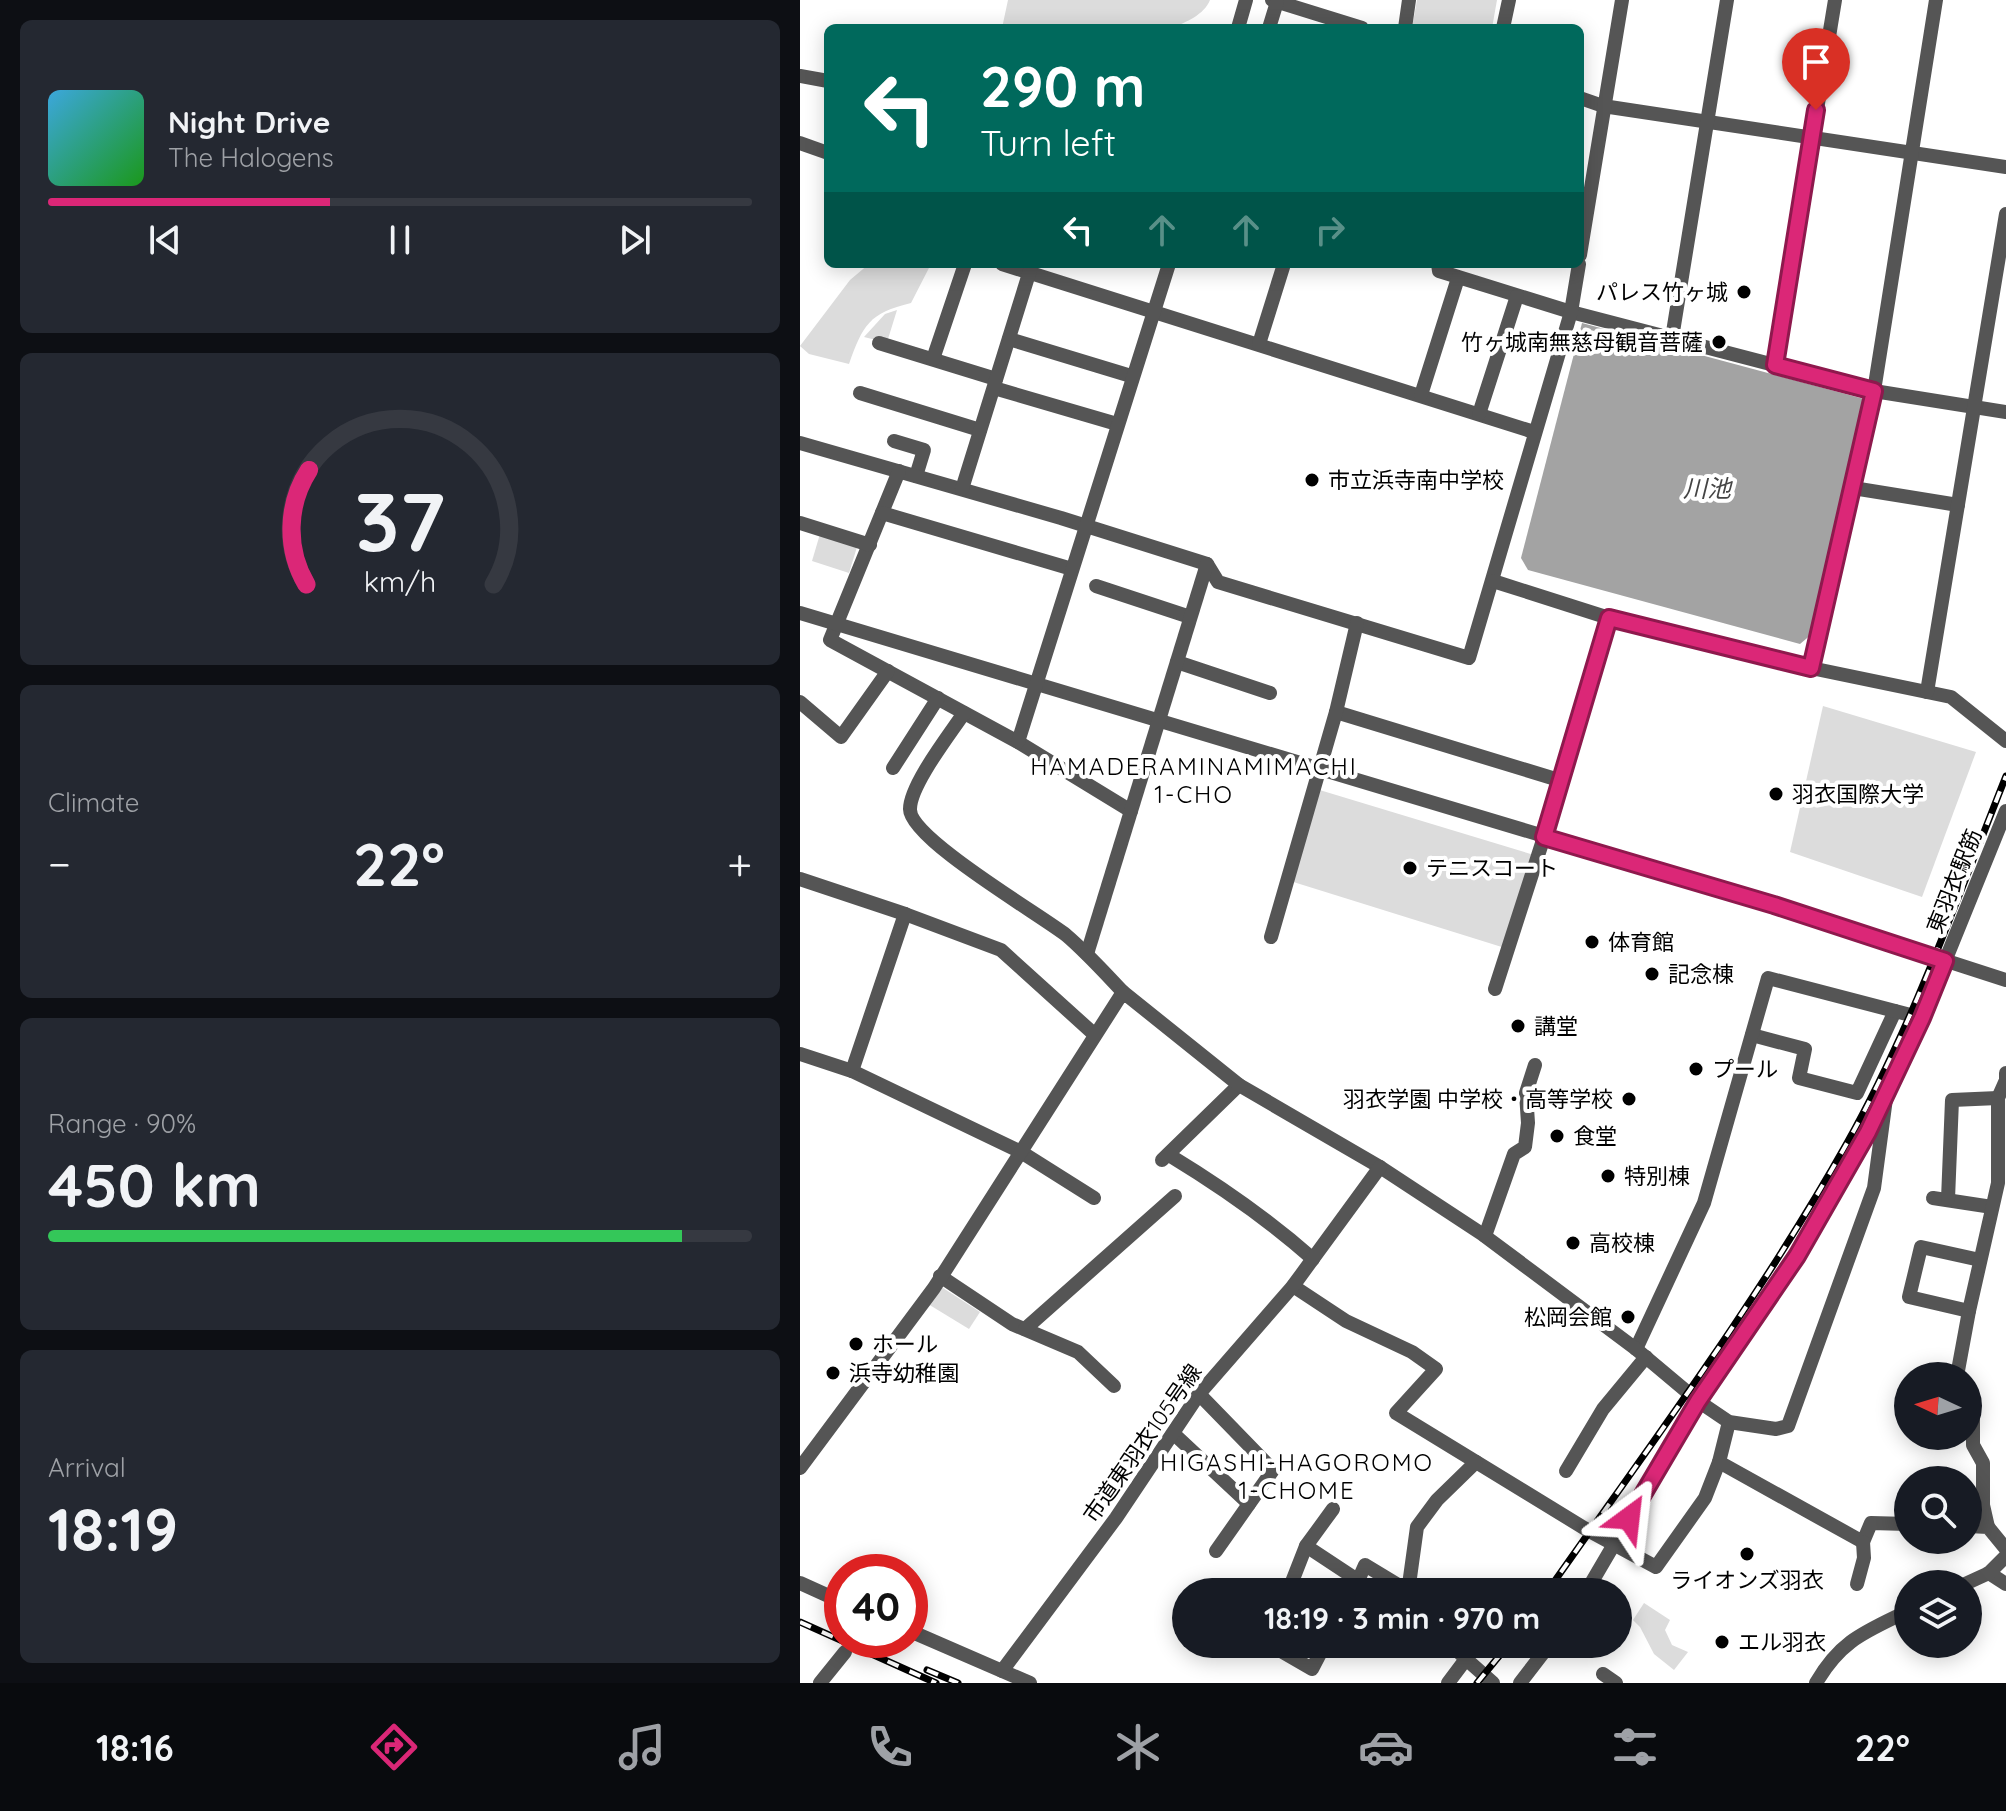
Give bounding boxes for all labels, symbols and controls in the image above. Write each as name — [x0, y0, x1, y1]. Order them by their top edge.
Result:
pin — [1782, 28, 1850, 110]
icon: arrive — [1794, 40, 1838, 84]
text: 290 m — [980, 51, 1145, 121]
icon: left — [848, 56, 952, 160]
text: Night Drive — [168, 103, 330, 141]
text: Turn left — [980, 120, 1116, 165]
text: The Halogens — [168, 141, 334, 174]
icon: left — [1056, 208, 1100, 252]
icon: ahead — [1140, 208, 1184, 252]
icon: ahead — [1224, 208, 1268, 252]
icon: right — [1308, 208, 1352, 252]
icon: previous — [143, 218, 187, 262]
icon: pause — [378, 218, 422, 262]
icon: next — [613, 218, 657, 262]
place label: パレス竹ヶ城 — [1596, 278, 1728, 306]
marker: パレス竹ヶ城 — [1735, 283, 1753, 301]
place label: 竹ヶ城南無慈母観音菩薩 — [1461, 328, 1703, 356]
marker: 竹ヶ城南無慈母観音菩薩 — [1710, 333, 1728, 351]
place label: 市立浜寺南中学校 — [1328, 466, 1504, 494]
text: 37 — [355, 467, 445, 571]
marker: 市立浜寺南中学校 — [1303, 471, 1321, 489]
water label: 川池 — [1683, 473, 1733, 503]
text: km/h — [364, 563, 436, 599]
district label: HAMADERAMINAMIMACHI 1-CHO — [1030, 751, 1358, 809]
place label: 羽衣国際大学 — [1792, 780, 1924, 808]
marker: 羽衣国際大学 — [1767, 785, 1785, 803]
text: Climate — [48, 786, 139, 819]
street label: 東羽衣駅筋 — [1920, 825, 1988, 937]
text: 22° — [353, 826, 445, 901]
text: − — [48, 836, 71, 891]
text: + — [727, 836, 752, 891]
place label: テニスコート — [1426, 854, 1558, 882]
marker: テニスコート — [1401, 859, 1419, 877]
place label: 体育館 — [1608, 928, 1674, 956]
marker: 体育館 — [1583, 933, 1601, 951]
place label: 記念棟 — [1668, 960, 1734, 988]
marker: 記念棟 — [1643, 965, 1661, 983]
place label: 講堂 — [1534, 1012, 1578, 1040]
marker: 講堂 — [1509, 1017, 1527, 1035]
place label: プール — [1712, 1055, 1778, 1083]
marker: プール — [1687, 1060, 1705, 1078]
place label: 羽衣学園 中学校・高等学校 — [1343, 1085, 1613, 1113]
marker: 羽衣学園 中学校・高等学校 — [1620, 1090, 1638, 1108]
text: Range · 90% — [48, 1107, 196, 1140]
place label: 食堂 — [1573, 1122, 1617, 1150]
marker: 食堂 — [1548, 1127, 1566, 1145]
text: 450 km — [48, 1147, 261, 1222]
place label: 特別棟 — [1624, 1162, 1690, 1190]
marker: 特別棟 — [1599, 1167, 1617, 1185]
place label: 高校棟 — [1589, 1229, 1655, 1257]
marker: 高校棟 — [1564, 1234, 1582, 1252]
place label: 松岡会館 — [1524, 1303, 1612, 1331]
marker: 松岡会館 — [1619, 1308, 1637, 1326]
place label: ホール — [872, 1330, 938, 1358]
marker: ホール — [847, 1335, 865, 1353]
street label: 市道東羽衣105号線 — [1077, 1358, 1207, 1528]
place label: 浜寺幼稚園 — [849, 1359, 959, 1387]
north arrow — [1894, 1362, 1982, 1450]
map controls — [1894, 1362, 1982, 1658]
marker: 浜寺幼稚園 — [824, 1364, 842, 1382]
district label: HIGASHI-HAGOROMO 1-CHOME — [1160, 1447, 1434, 1505]
text: Arrival — [48, 1451, 126, 1484]
button: search — [1894, 1466, 1982, 1554]
position arrow — [1587, 1476, 1671, 1560]
text: 18:19 — [48, 1491, 178, 1566]
marker: ライオンズ羽衣 — [1738, 1545, 1756, 1563]
speed limit sign: 40 — [824, 1554, 928, 1658]
place label: ライオンズ羽衣 — [1670, 1566, 1824, 1594]
button: layers — [1894, 1570, 1982, 1658]
text: 18:19 · 3 min · 970 m — [1264, 1599, 1540, 1637]
place label: エル羽衣 — [1738, 1628, 1826, 1656]
marker: エル羽衣 — [1713, 1633, 1731, 1651]
icon: directions — [366, 1719, 422, 1775]
icon: music — [614, 1719, 670, 1775]
icon: phone — [862, 1719, 918, 1775]
icon: climate — [1110, 1719, 1166, 1775]
icon: car — [1358, 1719, 1414, 1775]
icon: filters — [1607, 1719, 1663, 1775]
text: 18:16 — [96, 1725, 174, 1770]
text: 22° — [1855, 1725, 1910, 1770]

